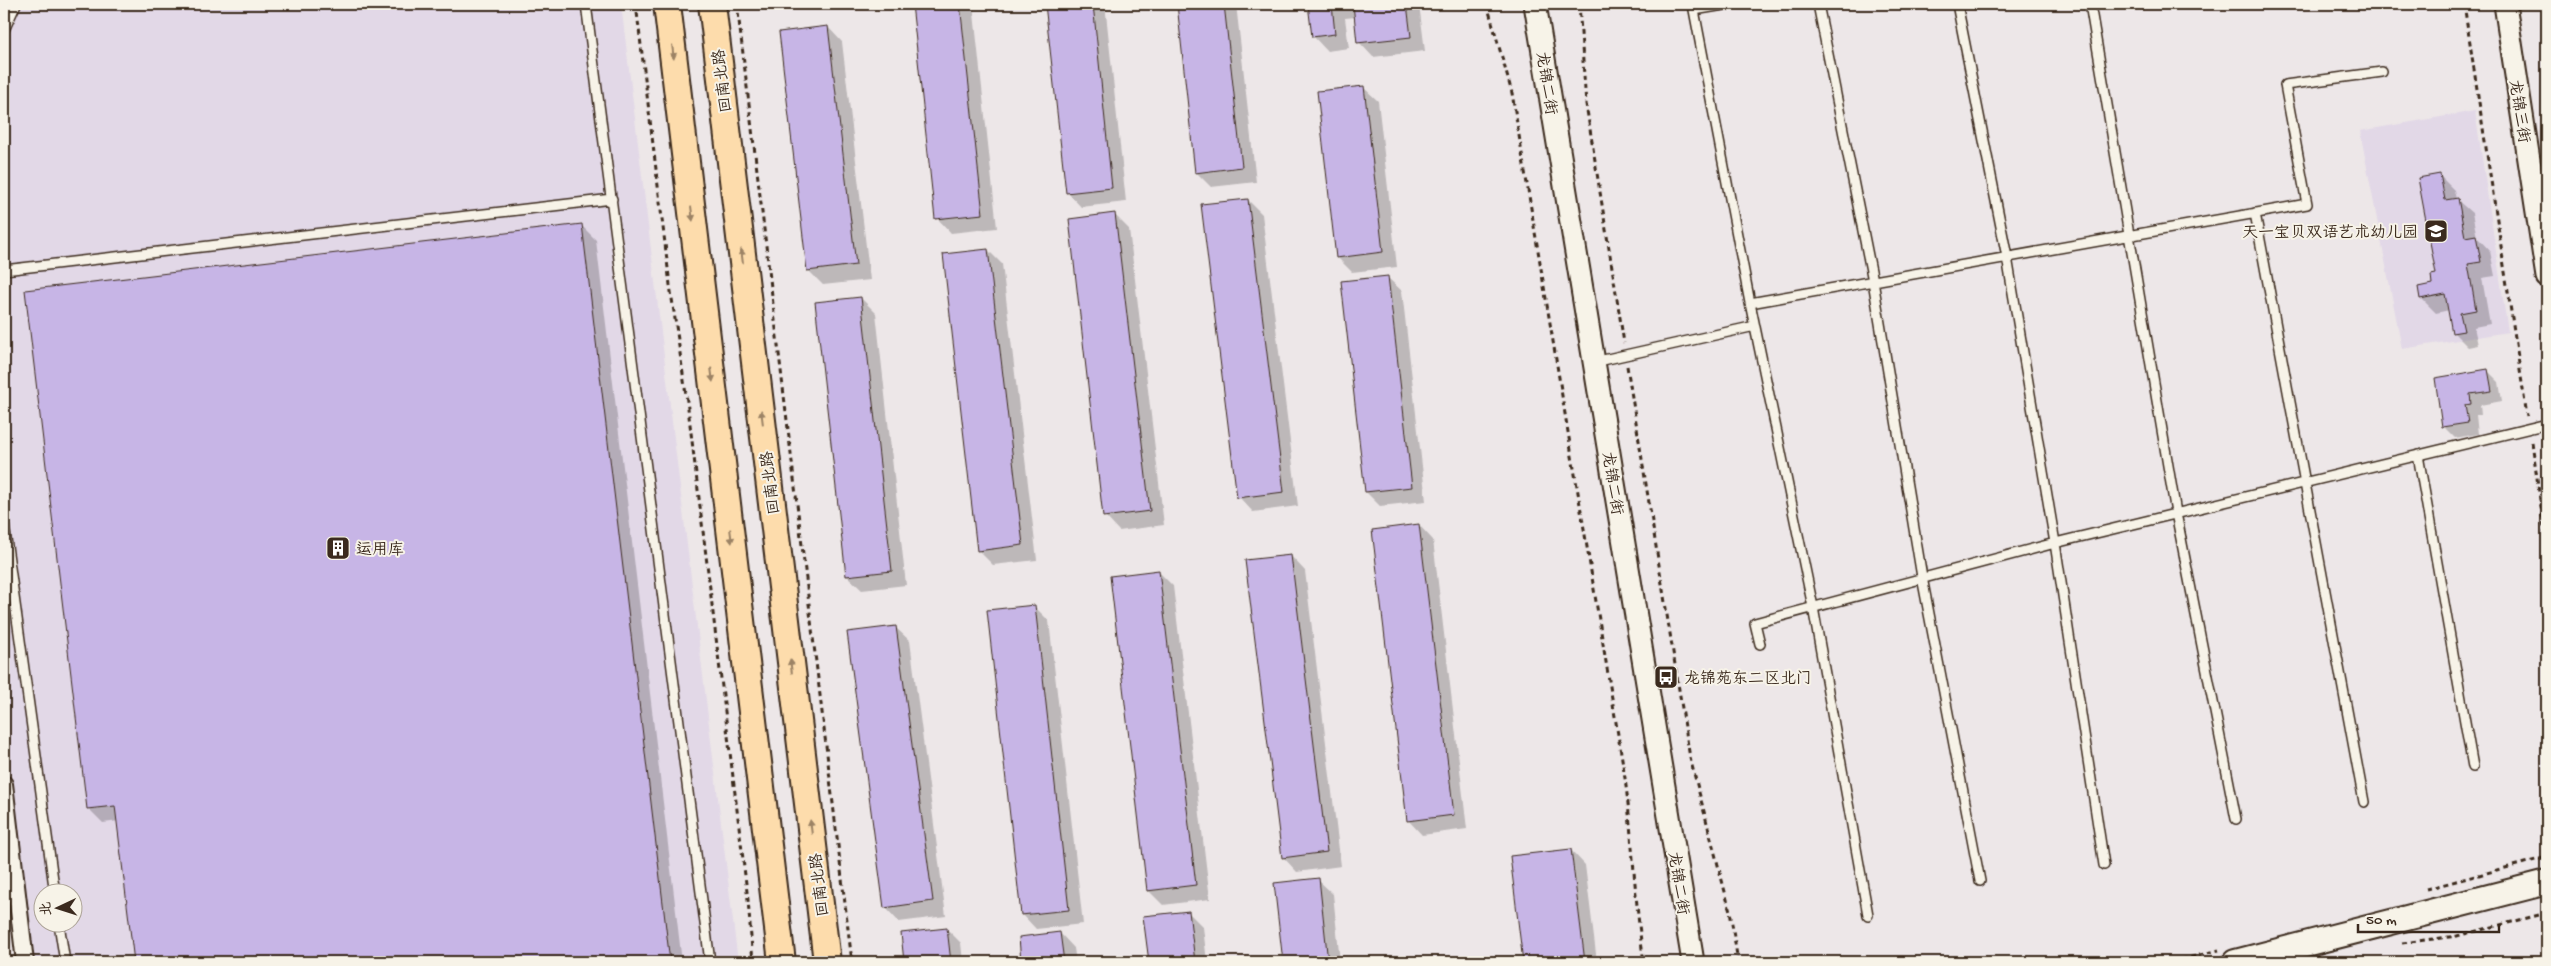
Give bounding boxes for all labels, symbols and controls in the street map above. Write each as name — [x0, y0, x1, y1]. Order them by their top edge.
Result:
one-way arrow — [669, 44, 677, 60]
street label: 回南北路 — [709, 48, 738, 114]
street label: 龙锦二街 — [1530, 50, 1561, 117]
street label: 龙锦三街 — [2503, 78, 2534, 145]
one-way arrow — [688, 206, 696, 222]
school or university icon: 天一宝贝双语艺术幼儿园 — [2423, 218, 2449, 244]
place label: 天一宝贝双语艺术幼儿园 — [2242, 223, 2418, 244]
one-way arrow — [738, 248, 746, 264]
one-way arrow — [708, 367, 716, 383]
one-way arrow — [757, 409, 765, 425]
street label: 回南北路 — [757, 450, 786, 516]
street label: 龙锦二街 — [1596, 450, 1627, 517]
one-way arrow — [727, 529, 735, 545]
building icon: 运用库 — [325, 535, 351, 561]
place label: 运用库 — [356, 541, 404, 561]
one-way arrow — [787, 657, 795, 673]
bus stop icon: 龙锦苑东二区北门 — [1653, 664, 1679, 690]
place label: 龙锦苑东二区北门 — [1684, 669, 1812, 690]
one-way arrow — [807, 819, 815, 835]
street label: 龙锦二街 — [1662, 850, 1693, 917]
street label: 回南北路 — [806, 852, 835, 918]
north arrow — [32, 884, 82, 934]
text: 北 — [39, 901, 56, 916]
scale bar — [2358, 901, 2500, 933]
text: 50 m — [2366, 912, 2397, 930]

